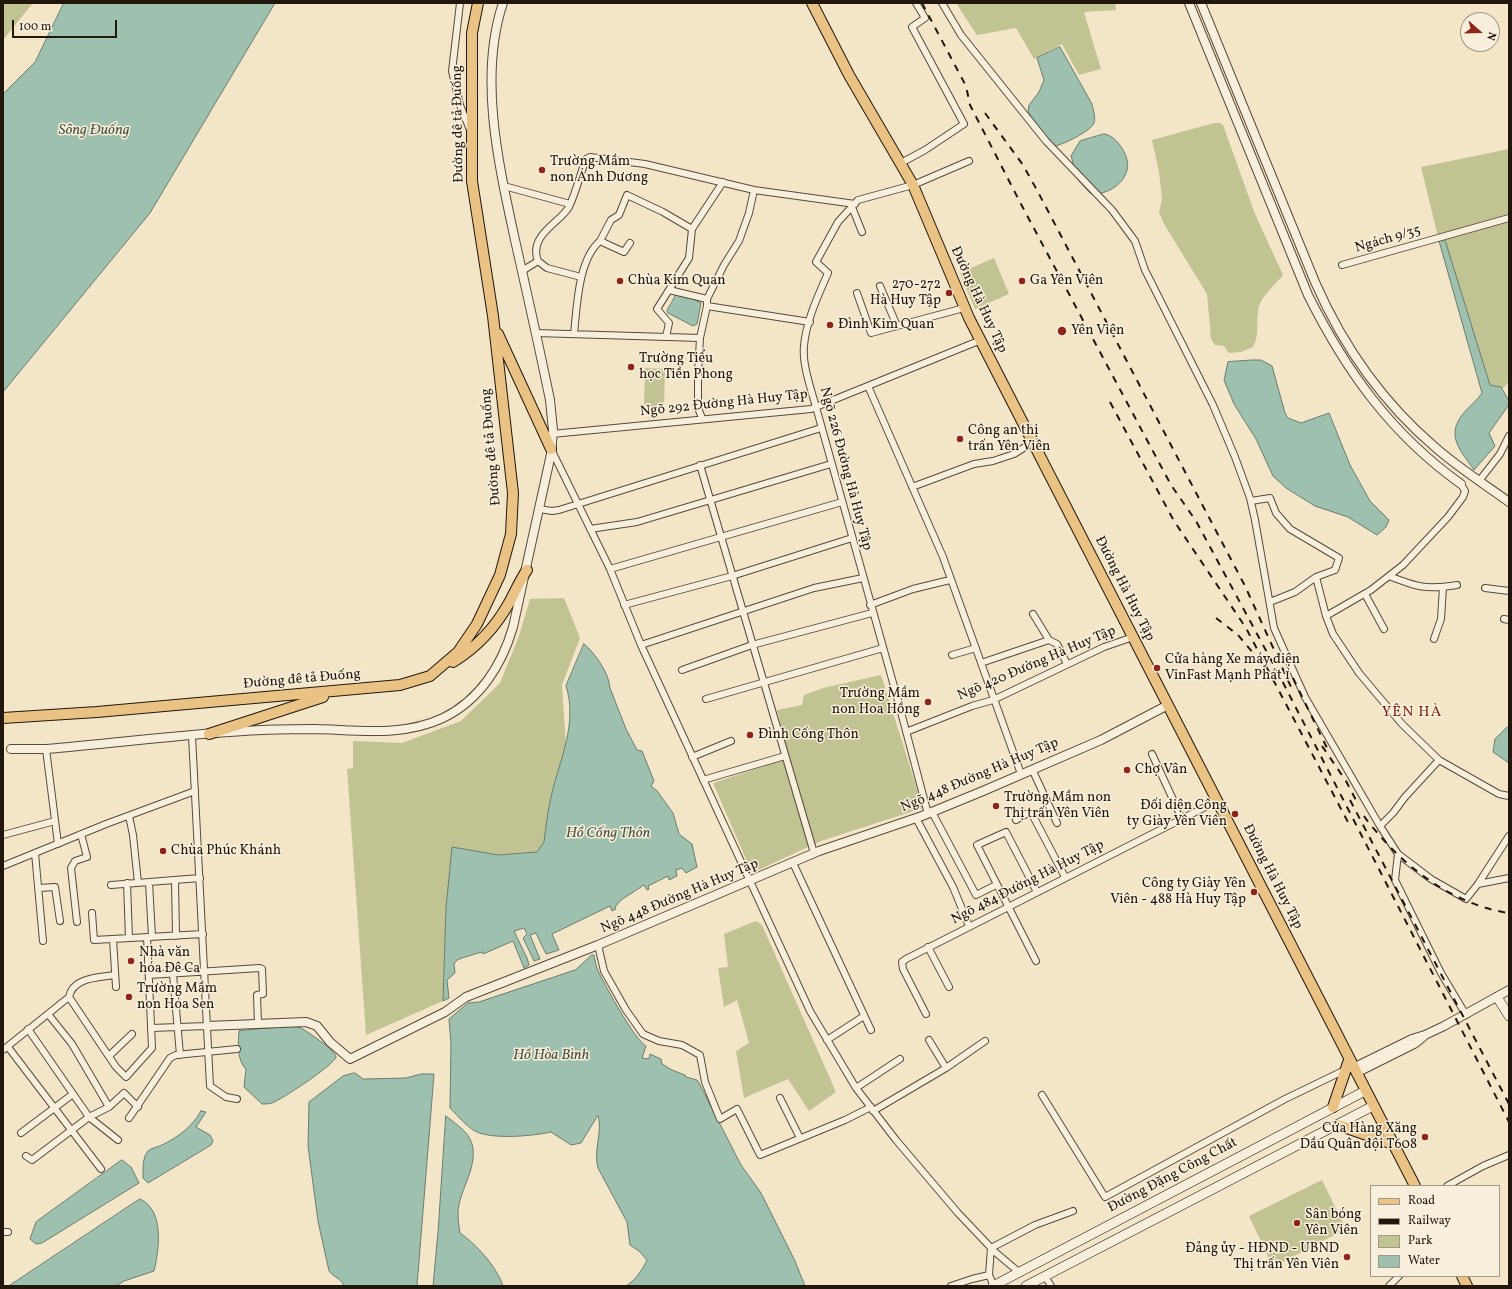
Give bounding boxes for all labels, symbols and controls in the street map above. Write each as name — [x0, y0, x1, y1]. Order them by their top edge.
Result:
scale bar — [14, 12, 119, 38]
north arrow — [1460, 12, 1500, 52]
text: 100 m — [19, 19, 51, 35]
text: N — [1482, 30, 1499, 42]
street label: Đường đê tả Đuống — [450, 65, 468, 183]
water label: Sông Đuống — [59, 122, 129, 140]
place label: Trường Mầm non Ánh Dương — [550, 154, 648, 186]
marker: Trường Mầm non Ánh Dương — [537, 165, 547, 175]
street label: Ngách 9/35 — [1353, 223, 1423, 257]
street label: Đường Hà Huy Tập — [946, 244, 1010, 356]
place label: Chùa Kim Quan — [628, 273, 726, 289]
place label: Ga Yên Viên — [1030, 273, 1103, 289]
marker: Chùa Kim Quan — [615, 276, 625, 286]
marker: Ga Yên Viên — [1017, 276, 1027, 286]
place label: 270-272 Hà Huy Tập — [870, 277, 941, 310]
marker: 270-272 Hà Huy Tập — [944, 288, 954, 298]
place label: Đình Kim Quan — [838, 317, 934, 333]
marker: Đình Kim Quan — [825, 320, 835, 330]
place label: Yên Viên — [1071, 323, 1124, 339]
marker: Yên Viên — [1056, 325, 1068, 337]
place label: Trường Tiểu học Tiền Phong — [639, 351, 733, 384]
marker: Trường Tiểu học Tiền Phong — [626, 362, 636, 372]
street label: Ngõ 226 Đường Hà Huy Tập — [815, 386, 875, 552]
street label: Ngõ 292 Đường Hà Huy Tập — [639, 387, 809, 421]
street label: Đường đê tả Đuống — [479, 388, 505, 506]
place label: Công an thị trấn Yên Viên — [968, 423, 1050, 456]
marker: Công an thị trấn Yên Viên — [955, 434, 965, 444]
street label: Đường Hà Huy Tập — [1090, 534, 1158, 644]
street label: Ngõ 420 Đường Hà Huy Tập — [955, 623, 1119, 705]
place label: Cửa hàng Xe máy điện VinFast Mạnh Phát 1 — [1165, 652, 1300, 684]
marker: Cửa hàng Xe máy điện VinFast Mạnh Phát 1 — [1152, 663, 1162, 673]
street label: Đường đê tả Đuống — [243, 667, 361, 693]
place label: Trường Mầm non Hoa Hồng — [832, 686, 920, 718]
marker: Trường Mầm non Hoa Hồng — [923, 697, 933, 707]
district label: YÊN HÀ — [1382, 704, 1442, 722]
place label: Đình Cống Thôn — [758, 727, 859, 743]
marker: Đình Cống Thôn — [745, 730, 755, 740]
street label: Ngõ 448 Đường Hà Huy Tập — [899, 735, 1061, 817]
place label: Chợ Vân — [1135, 762, 1187, 778]
marker: Chợ Vân — [1122, 765, 1132, 775]
place label: Trường Mầm non Thị trấn Yên Viên — [1004, 790, 1111, 822]
place label: Đối diện Công ty Giày Yên Viên — [1127, 798, 1227, 830]
marker: Trường Mầm non Thị trấn Yên Viên — [991, 801, 1001, 811]
marker: Đối diện Công ty Giày Yên Viên — [1230, 809, 1240, 819]
street label: Đường Hà Huy Tập — [1238, 822, 1306, 932]
water label: Hồ Cống Thôn — [566, 825, 650, 843]
street label: Ngõ 484 Đường Hà Huy Tập — [949, 837, 1107, 929]
place label: Chùa Phúc Khánh — [171, 843, 281, 859]
marker: Chùa Phúc Khánh — [158, 846, 168, 856]
street label: Ngõ 448 Đường Hà Huy Tập — [599, 856, 761, 938]
place label: Công ty Giày Yên Viên - 488 Hà Huy Tập — [1110, 876, 1246, 908]
marker: Công ty Giày Yên Viên - 488 Hà Huy Tập — [1249, 887, 1259, 897]
place label: Nhà văn hóa Đê Ca — [139, 945, 200, 978]
marker: Nhà văn hóa Đê Ca — [126, 956, 136, 966]
place label: Trường Mầm non Hoa Sen — [137, 981, 217, 1014]
marker: Trường Mầm non Hoa Sen — [124, 992, 134, 1002]
water label: Hồ Hòa Bình — [513, 1047, 589, 1065]
place label: Cửa Hàng Xăng Dầu Quân đội T608 — [1300, 1121, 1417, 1154]
marker: Cửa Hàng Xăng Dầu Quân đội T608 — [1420, 1132, 1430, 1142]
street label: Đường Đặng Công Chất — [1105, 1135, 1241, 1217]
legend — [1370, 1185, 1500, 1277]
text: Road — [1408, 1193, 1435, 1209]
place label: Sân bóng Yên Viên — [1305, 1207, 1361, 1240]
text: Railway — [1408, 1213, 1451, 1229]
marker: Sân bóng Yên Viên — [1292, 1218, 1302, 1228]
text: Park — [1408, 1233, 1433, 1249]
place label: Đảng ủy - HĐND - UBND Thị trấn Yên Viên — [1185, 1241, 1339, 1274]
marker: Đảng ủy - HĐND - UBND Thị trấn Yên Viên — [1342, 1252, 1352, 1262]
text: Water — [1408, 1253, 1440, 1269]

